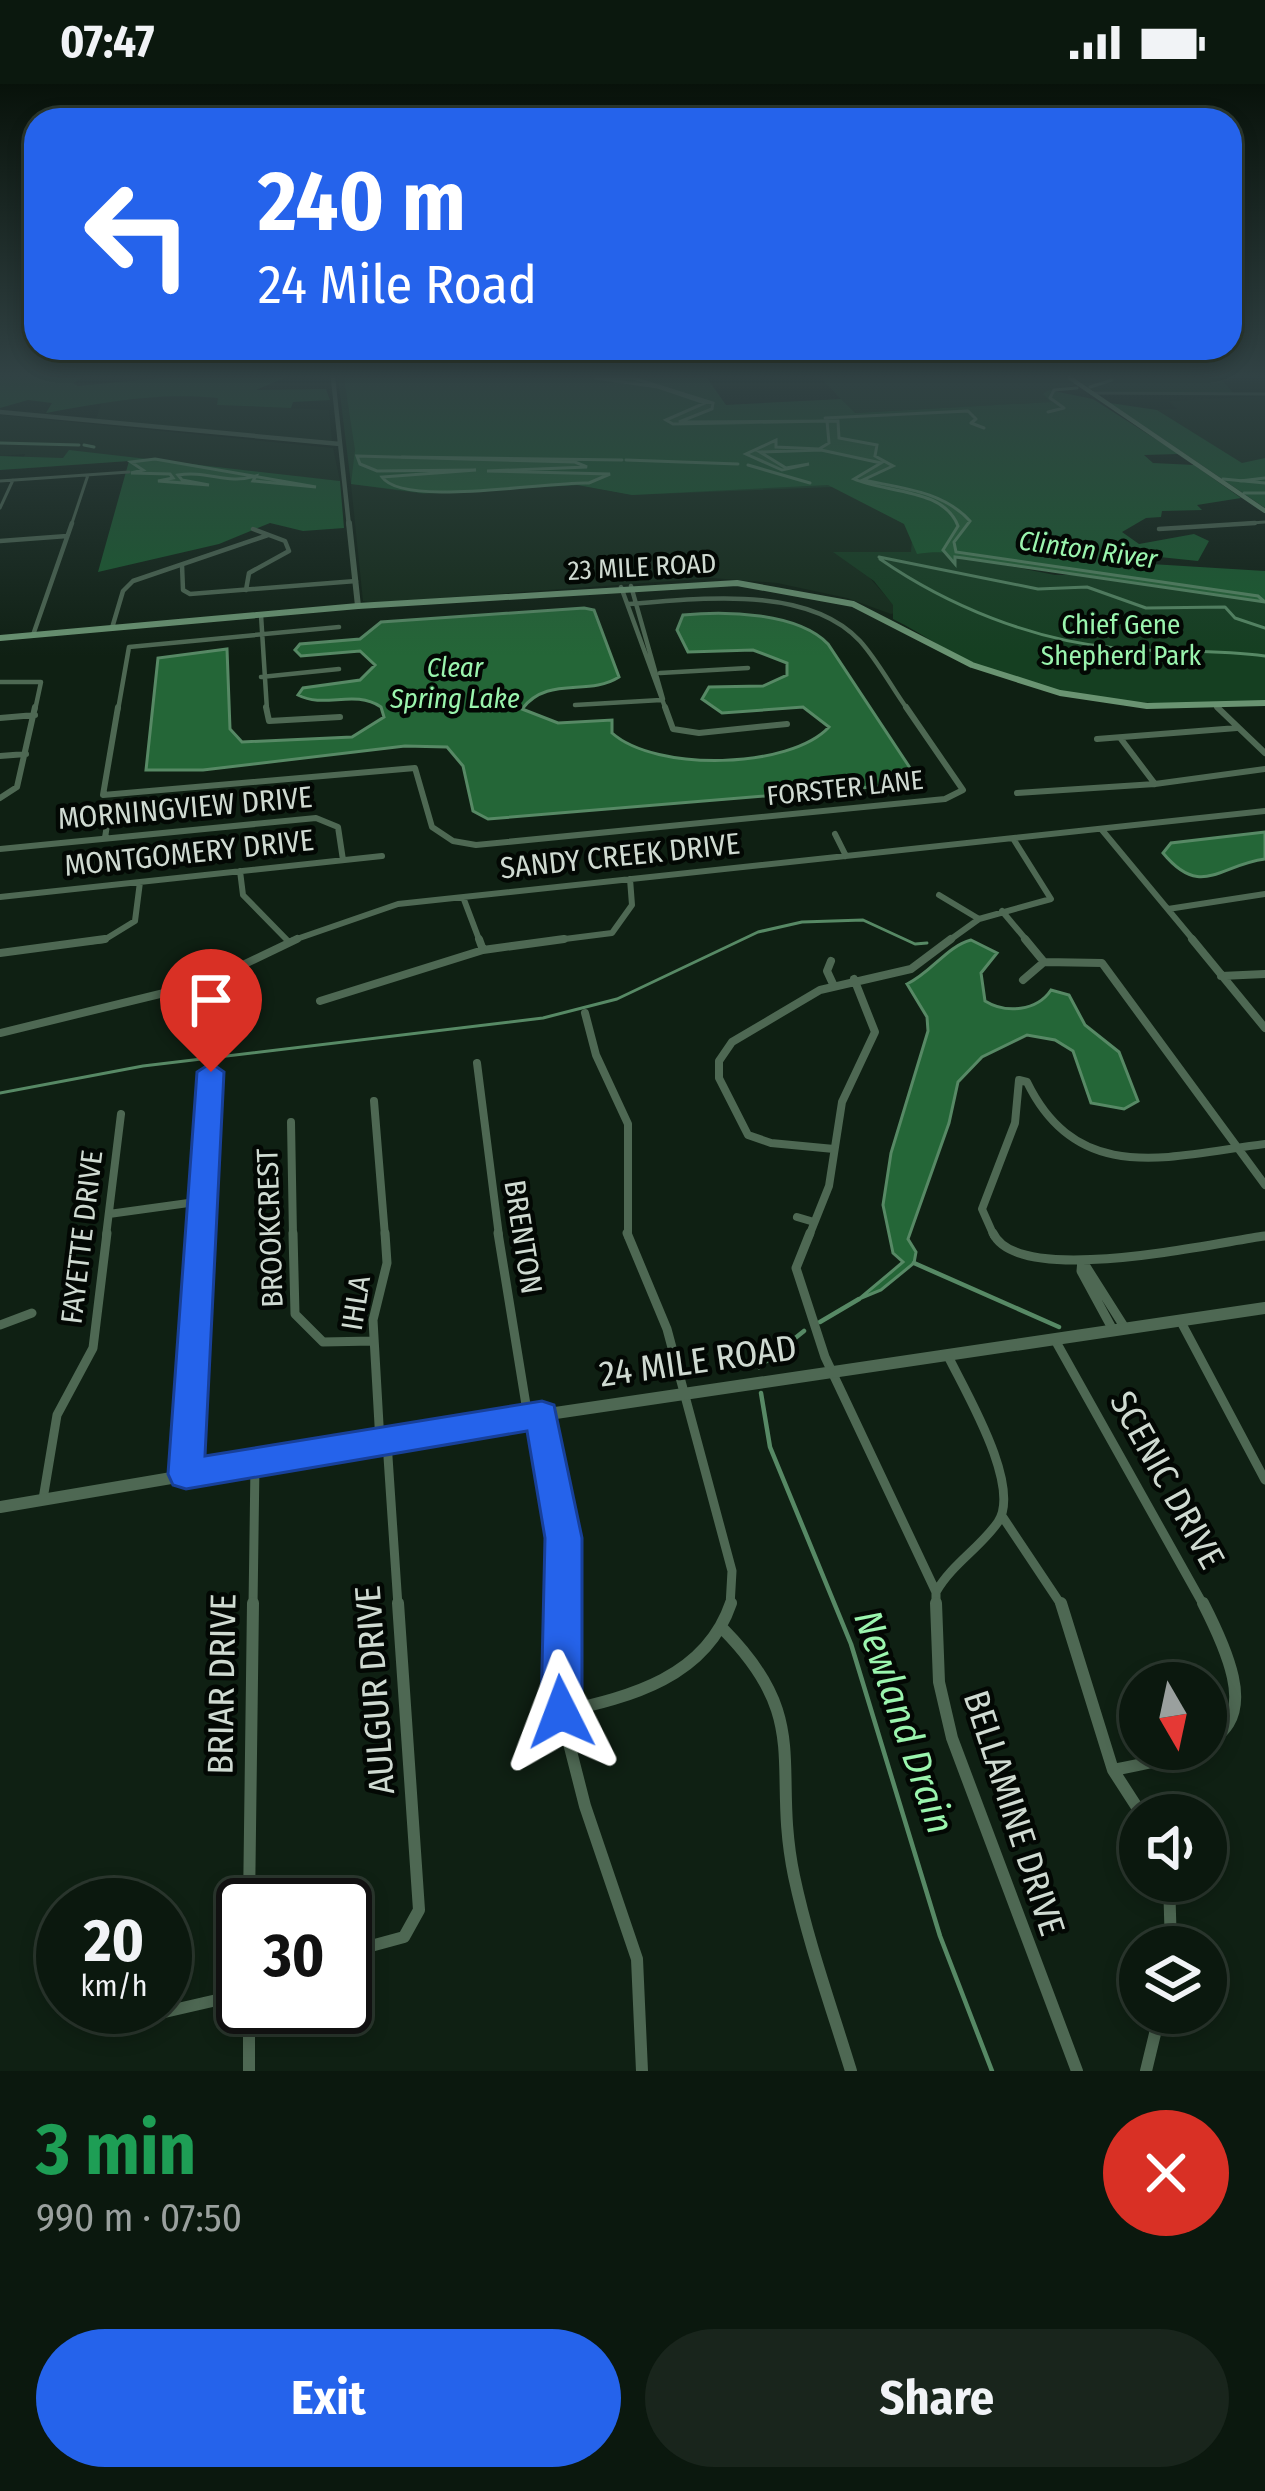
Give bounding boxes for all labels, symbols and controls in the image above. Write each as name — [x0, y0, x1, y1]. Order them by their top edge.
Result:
text: 07:47 — [60, 15, 154, 69]
text: 240 m — [258, 151, 466, 252]
icon: left — [60, 156, 216, 312]
text: 24 Mile Road — [258, 253, 537, 317]
water label: Clinton River — [1017, 524, 1161, 576]
street label: 23 MILE ROAD — [567, 547, 717, 587]
park label: Chief Gene Shepherd Park — [1041, 609, 1202, 672]
water label: Clear Spring Lake — [389, 652, 520, 715]
street label: FORSTER LANE — [765, 764, 925, 812]
street label: MORNINGVIEW DRIVE — [56, 779, 314, 837]
street label: MONTGOMERY DRIVE — [62, 822, 316, 884]
street label: SANDY CREEK DRIVE — [498, 826, 742, 886]
pin — [160, 949, 262, 1072]
icon: arrive — [178, 967, 244, 1033]
street label: FAYETTE DRIVE — [53, 1148, 111, 1326]
street label: BROOKCREST — [249, 1148, 291, 1308]
street label: BRENTON — [496, 1177, 550, 1297]
street label: IHLA — [334, 1273, 378, 1333]
street label: 24 MILE ROAD — [597, 1325, 799, 1397]
street label: SCENIC DRIVE — [1100, 1384, 1234, 1576]
street label: AULGUR DRIVE — [346, 1584, 404, 1796]
street label: BRIAR DRIVE — [198, 1593, 246, 1775]
water label: Newland Drain — [844, 1604, 964, 1840]
position arrow — [498, 1649, 624, 1775]
north arrow — [1119, 1662, 1227, 1770]
map controls — [1119, 1662, 1227, 2034]
street label: BELLAMINE DRIVE — [954, 1685, 1074, 1941]
button: sound — [1119, 1794, 1227, 1902]
speed limit sign: 30 — [216, 1878, 372, 2034]
text: 20 — [84, 1905, 144, 1977]
button: layers — [1119, 1926, 1227, 2034]
text: km/h — [81, 1968, 147, 2004]
text: 3 min — [36, 2107, 196, 2193]
button: close — [1103, 2110, 1229, 2236]
text: 990 m · 07:50 — [36, 2195, 242, 2241]
button: Exit — [36, 2329, 621, 2467]
button: Share — [645, 2329, 1229, 2467]

